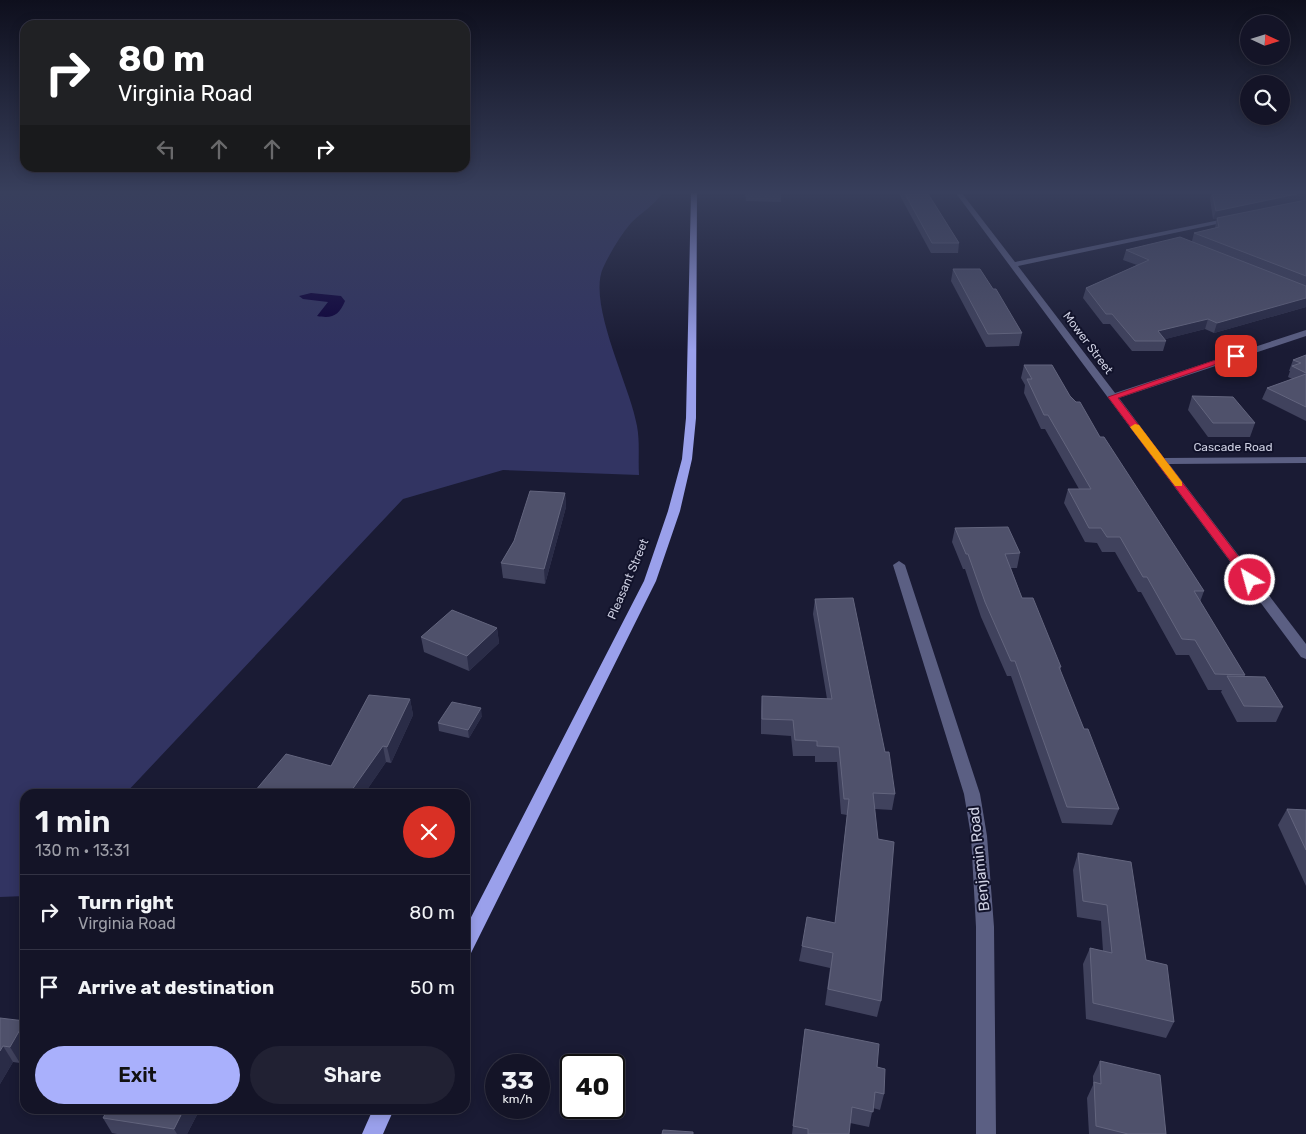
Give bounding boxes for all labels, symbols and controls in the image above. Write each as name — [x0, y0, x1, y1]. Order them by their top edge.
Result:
north arrow — [1240, 15, 1290, 65]
map controls — [1240, 15, 1290, 125]
text: 80 m — [118, 38, 205, 80]
icon: right — [35, 40, 100, 105]
button: search — [1240, 75, 1290, 125]
text: Virginia Road — [118, 80, 253, 107]
icon: left — [152, 135, 180, 163]
icon: ahead — [205, 135, 233, 163]
icon: ahead — [258, 135, 286, 163]
icon: right — [311, 135, 339, 163]
street label: Mower Street — [1060, 309, 1116, 377]
pin — [1215, 335, 1257, 377]
icon: arrive — [1222, 342, 1250, 370]
street label: Cascade Road — [1193, 440, 1273, 454]
street label: Pleasant Street — [605, 536, 651, 621]
position arrow — [1223, 553, 1275, 605]
text: 1 min — [35, 804, 110, 840]
button: close — [403, 806, 455, 858]
street label: Benjamin Road — [965, 806, 993, 912]
text: 130 m · 13:31 — [35, 841, 130, 860]
text: Turn right — [78, 891, 173, 914]
icon: right — [35, 898, 63, 926]
text: 80 m — [409, 901, 455, 924]
text: Virginia Road — [78, 914, 176, 933]
icon: arrive — [35, 973, 63, 1001]
text: Arrive at destination — [78, 976, 274, 999]
text: 50 m — [410, 976, 455, 999]
button: Exit — [35, 1046, 240, 1104]
button: Share — [250, 1046, 455, 1104]
speed limit sign: 40 — [560, 1054, 625, 1119]
text: 33 — [501, 1066, 534, 1095]
text: km/h — [503, 1092, 532, 1106]

